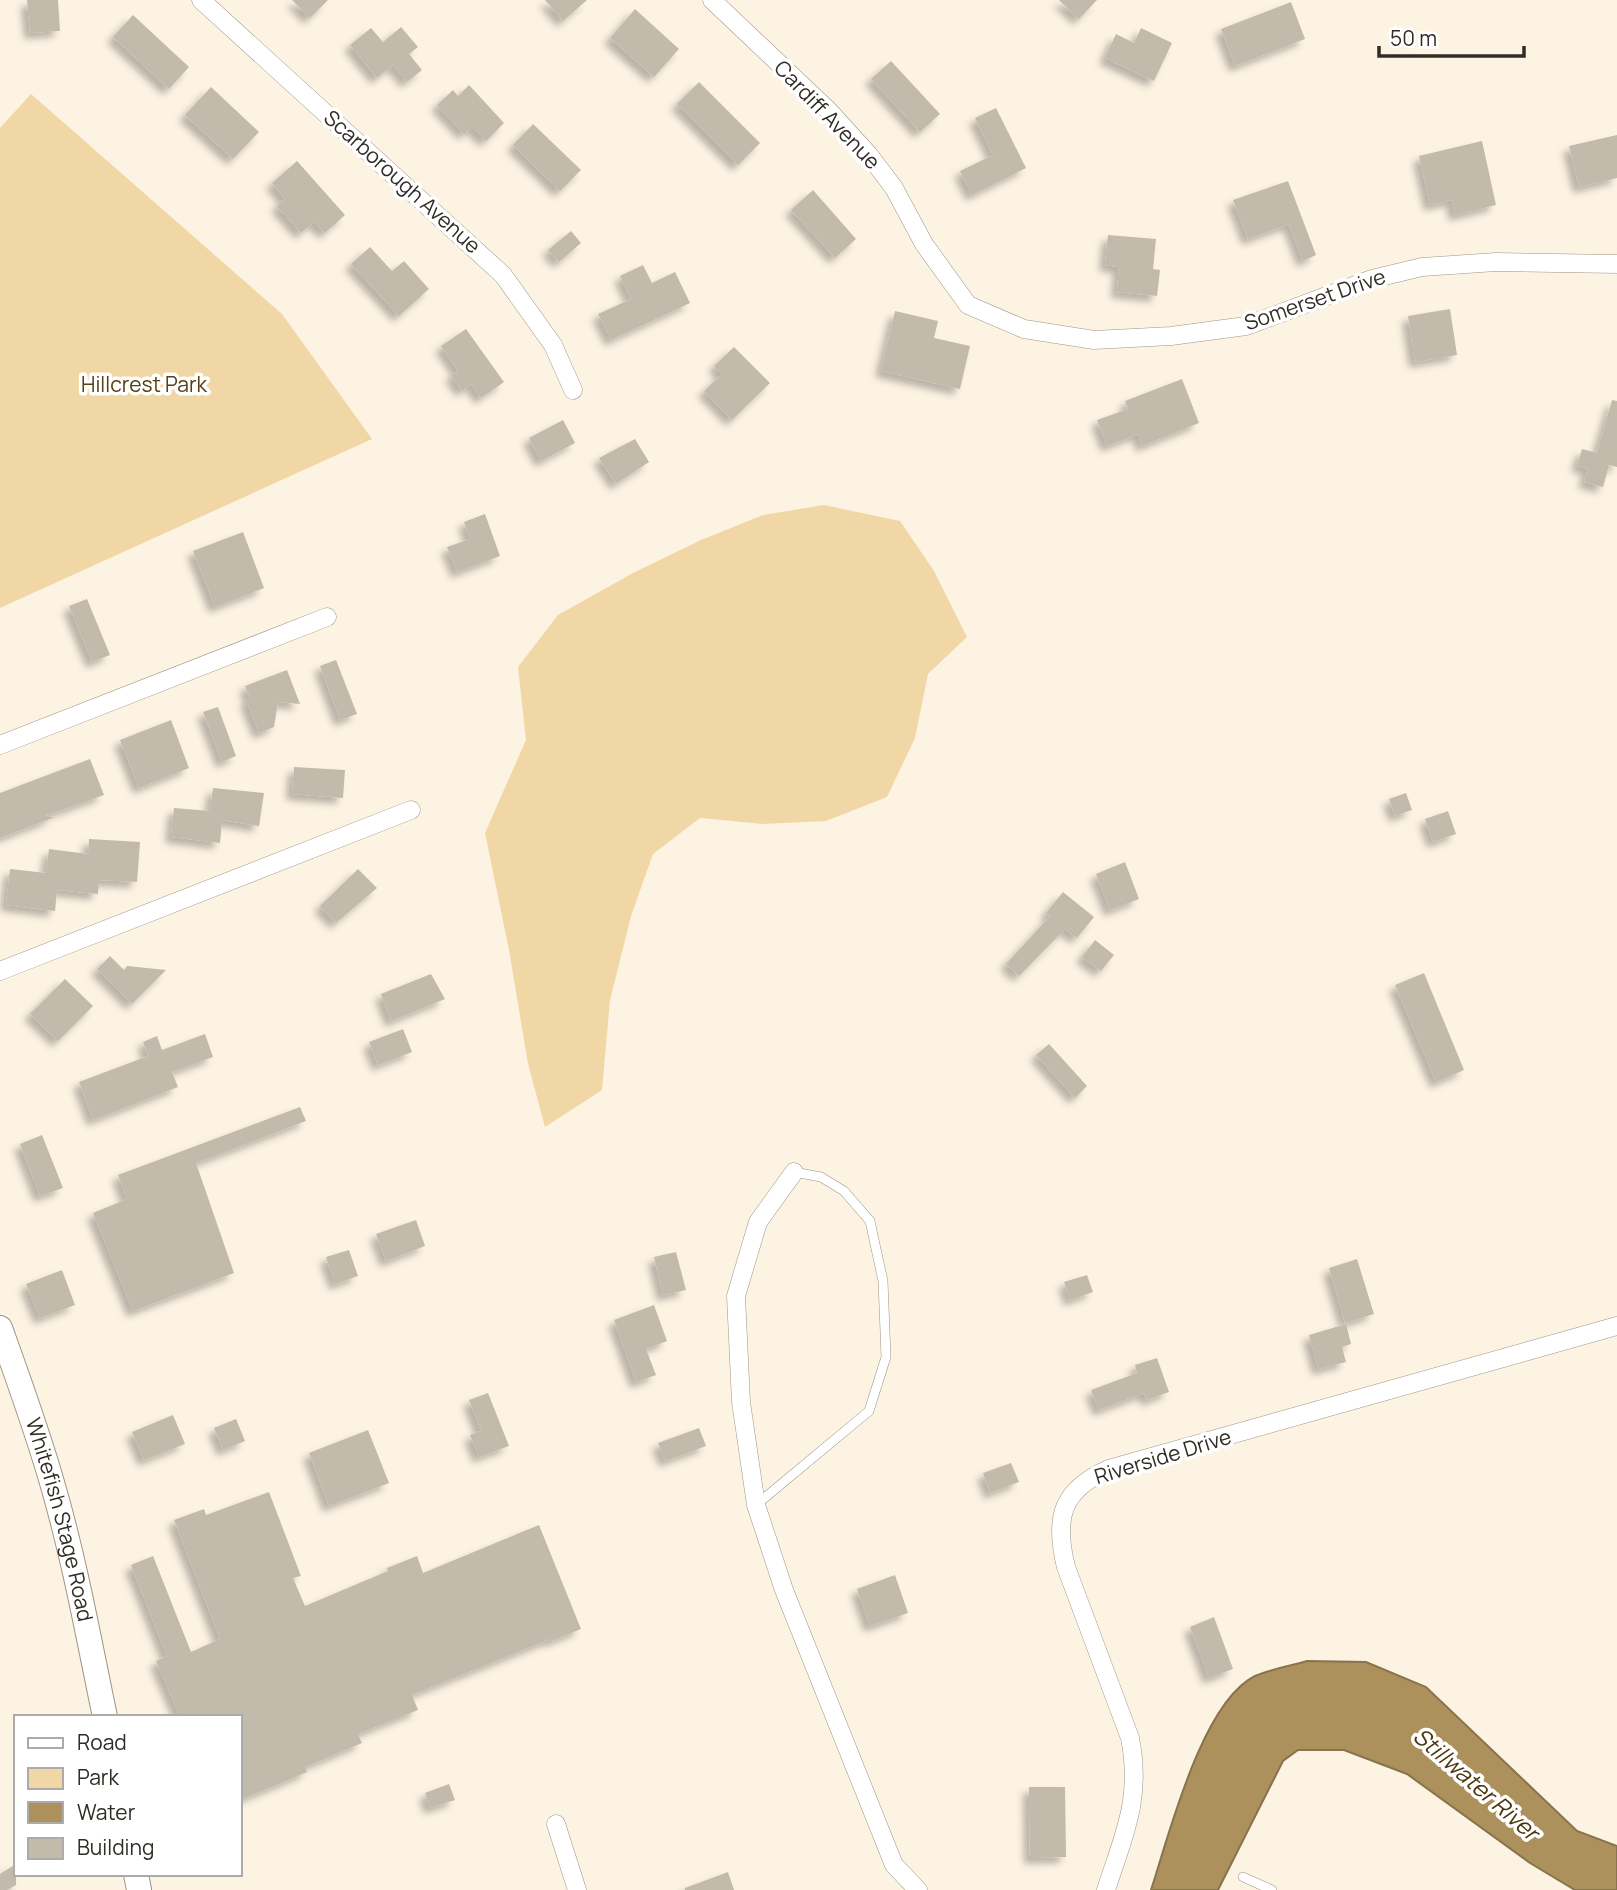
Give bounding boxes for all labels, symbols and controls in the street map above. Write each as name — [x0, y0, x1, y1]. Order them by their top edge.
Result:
scale bar — [1379, 14, 1524, 58]
text: 50 m — [1390, 24, 1437, 52]
street label: Cardiff Avenue — [769, 54, 887, 175]
street label: Scarborough Avenue — [318, 103, 487, 259]
street label: Somerset Drive — [1240, 262, 1389, 336]
park label: Hillcrest Park — [81, 370, 207, 398]
street label: Whitefish Stage Road — [20, 1414, 100, 1624]
street label: Riverside Drive — [1091, 1422, 1235, 1490]
legend — [14, 1715, 242, 1876]
water label: Stillwater River — [1407, 1720, 1548, 1849]
text: Road — [77, 1728, 127, 1756]
text: Park — [77, 1763, 119, 1791]
text: Water — [77, 1798, 136, 1826]
text: Building — [77, 1833, 154, 1861]

